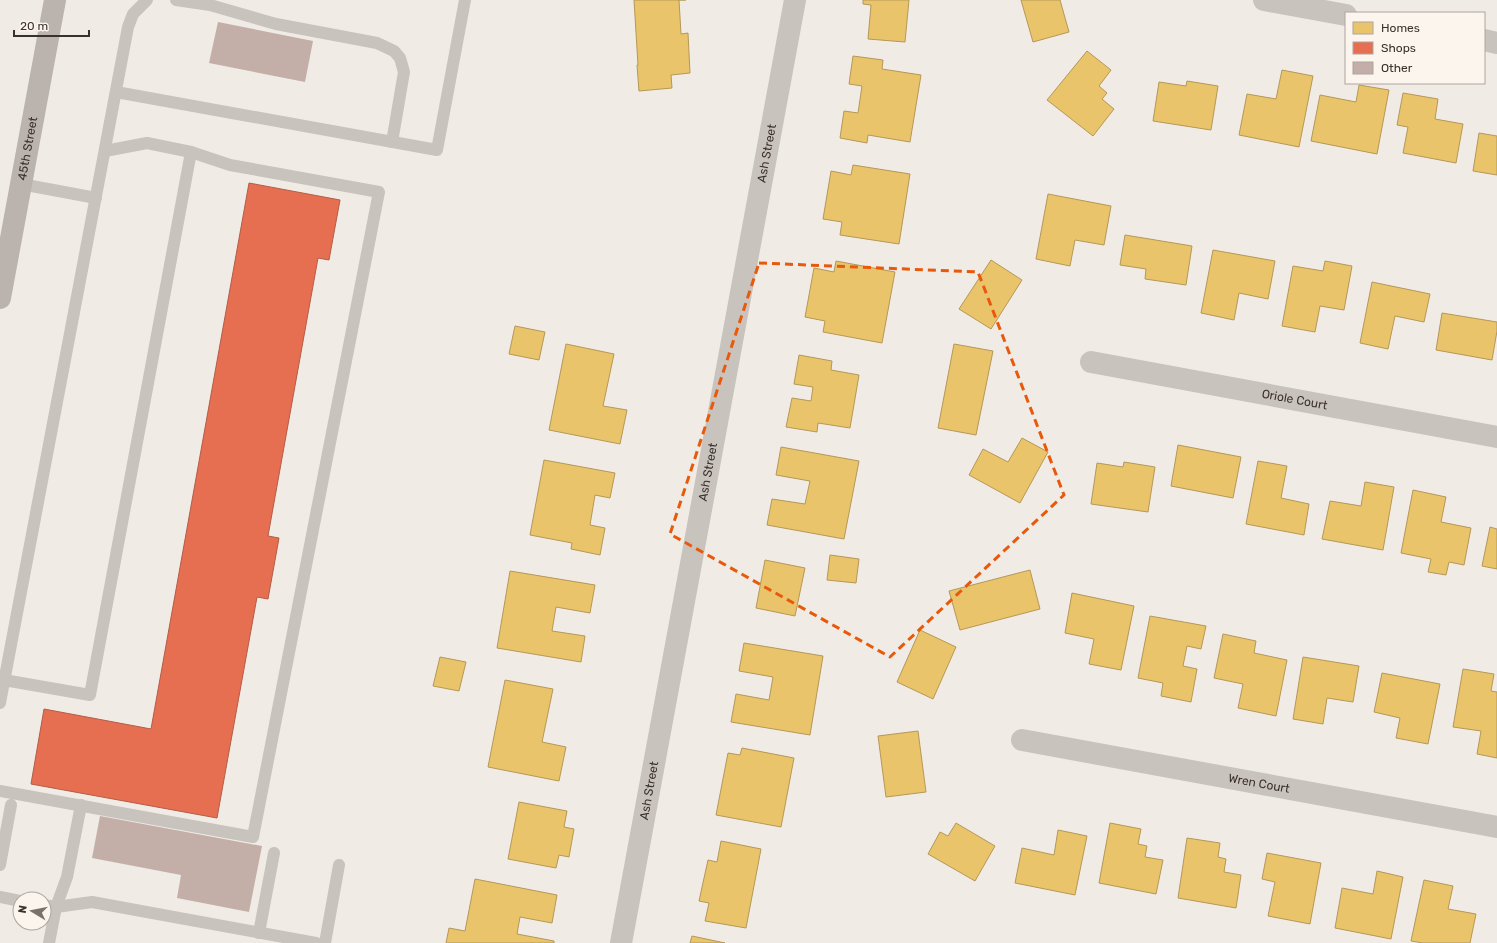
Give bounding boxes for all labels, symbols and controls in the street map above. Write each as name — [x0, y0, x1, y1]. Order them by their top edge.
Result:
scale bar — [14, 12, 89, 38]
legend — [1345, 12, 1485, 84]
text: 20 m — [20, 19, 48, 33]
text: Homes — [1381, 21, 1420, 35]
text: Shops — [1381, 41, 1416, 55]
text: Other — [1381, 61, 1413, 75]
street label: 45th Street — [15, 115, 40, 181]
street label: Ash Street — [754, 123, 779, 184]
street label: Oriole Court — [1261, 387, 1329, 413]
street label: Ash Street — [696, 441, 720, 502]
street label: Ash Street — [637, 760, 661, 821]
street label: Wren Court — [1227, 771, 1291, 796]
north arrow — [12, 891, 52, 931]
text: N — [16, 904, 30, 914]

